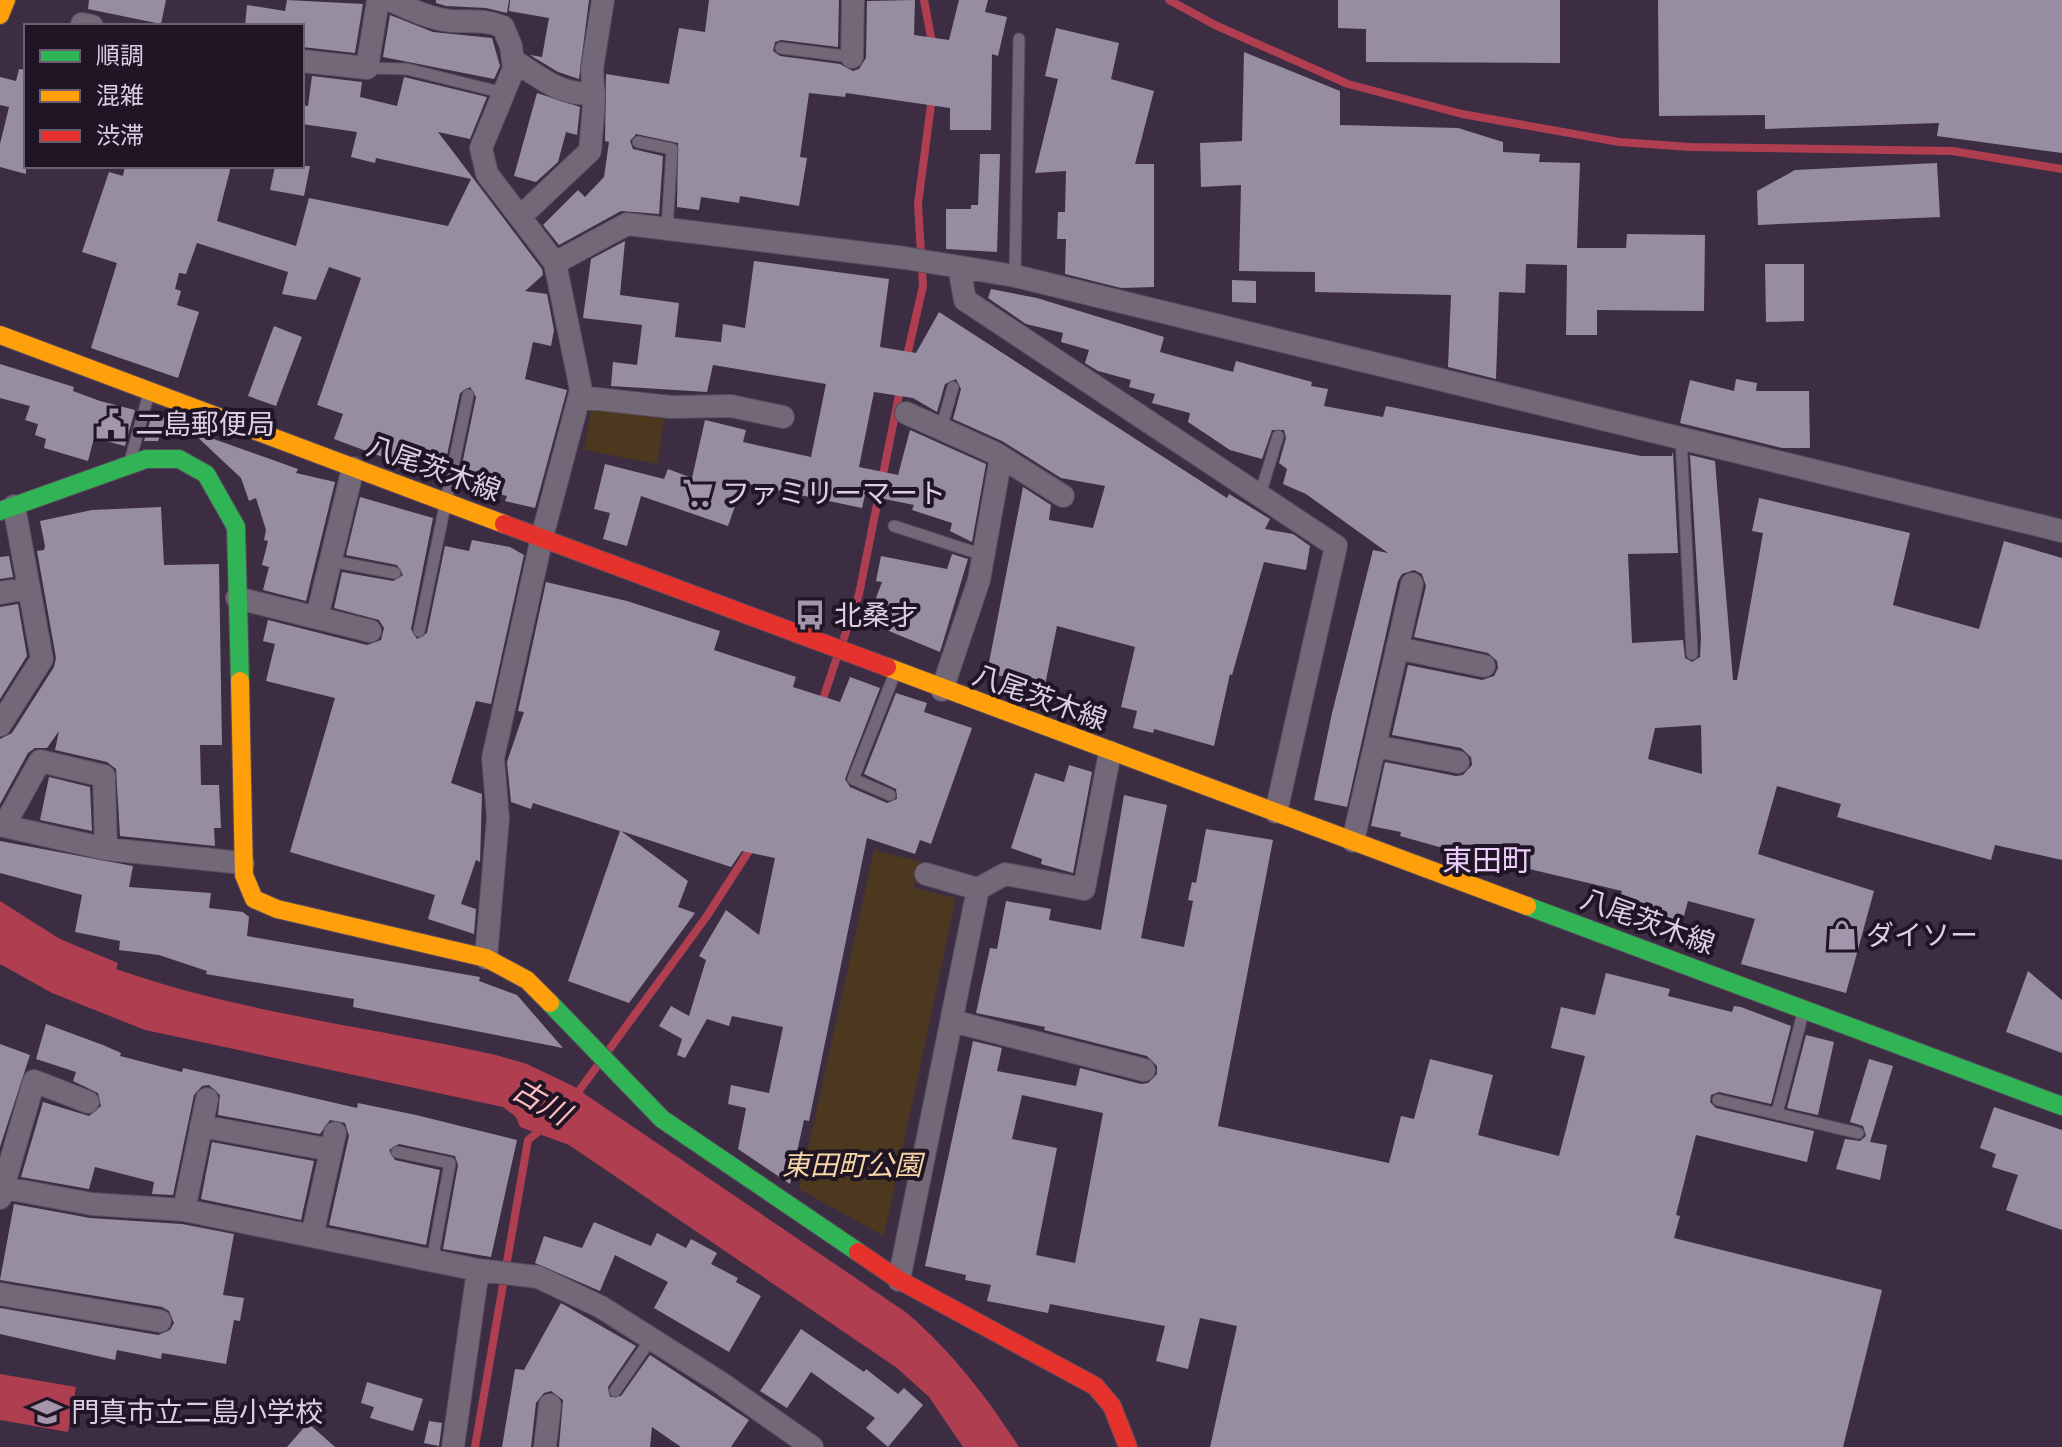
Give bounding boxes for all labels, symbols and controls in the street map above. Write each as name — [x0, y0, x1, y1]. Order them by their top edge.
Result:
legend — [24, 24, 304, 168]
text: 順調 — [96, 36, 144, 71]
text: 混雑 — [96, 76, 144, 111]
text: 渋滞 — [96, 116, 144, 151]
place label: 二島郵便局 — [135, 402, 275, 442]
public building icon: 二島郵便局 — [94, 407, 128, 441]
street label: 八尾茨木線 — [362, 423, 507, 509]
place label: ファミリーマート — [722, 471, 946, 511]
supermarket icon: ファミリーマート — [681, 476, 715, 510]
place label: 北桑才 — [834, 593, 918, 633]
bus stop icon: 北桑才 — [793, 598, 827, 632]
street label: 八尾茨木線 — [968, 652, 1113, 738]
district label: 東田町 — [1442, 836, 1532, 880]
street label: 八尾茨木線 — [1576, 876, 1721, 962]
place label: ダイソー — [1866, 913, 1978, 953]
shop icon: ダイソー — [1825, 918, 1859, 952]
water label: 古川 — [506, 1065, 582, 1135]
park label: 東田町公園 — [782, 1143, 926, 1183]
place label: 門真市立二島小学校 — [71, 1390, 323, 1430]
school or university icon: 門真市立二島小学校 — [30, 1395, 64, 1429]

